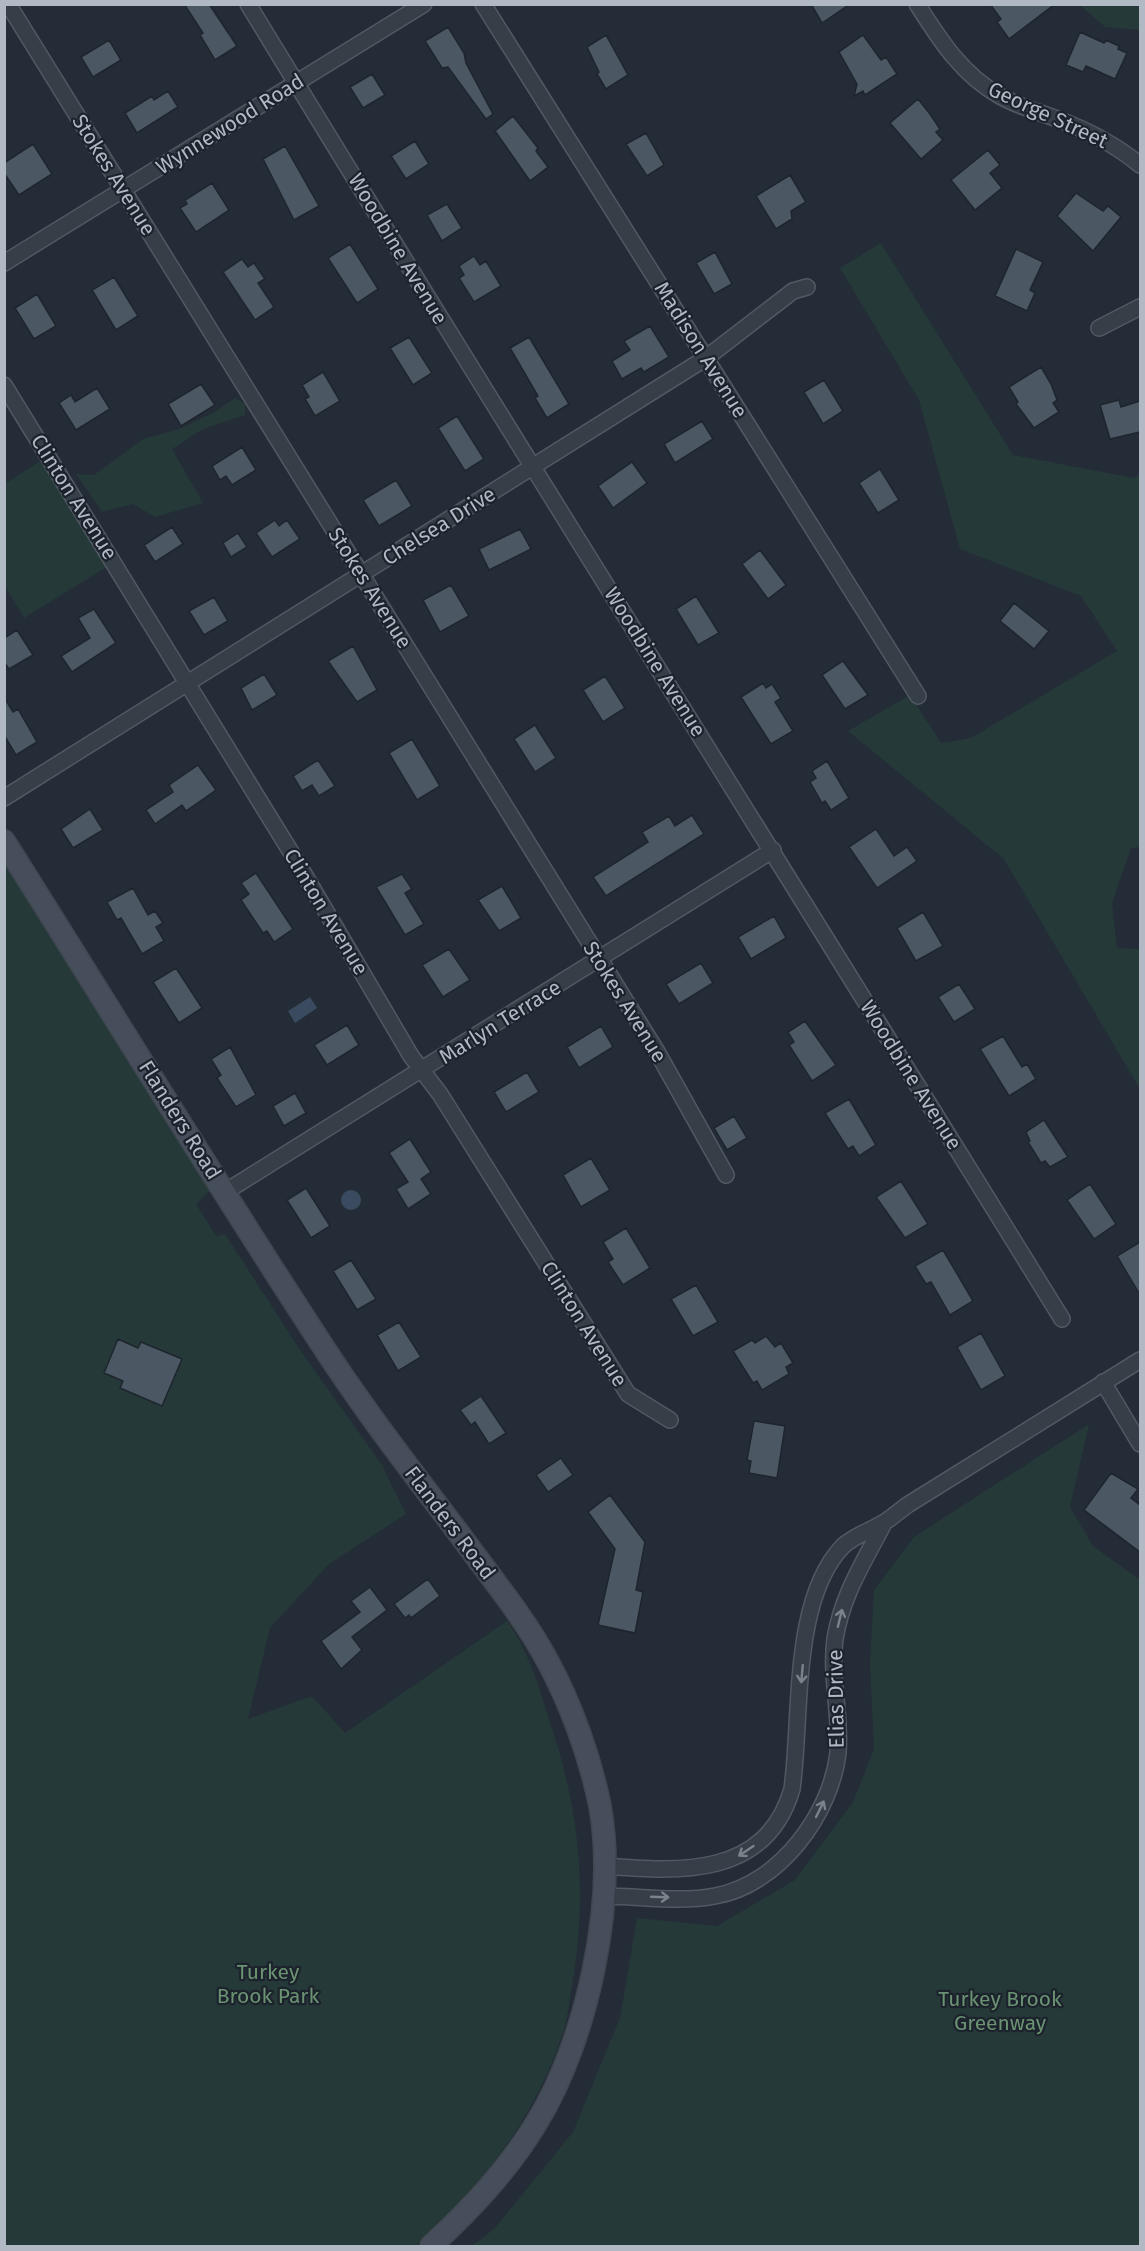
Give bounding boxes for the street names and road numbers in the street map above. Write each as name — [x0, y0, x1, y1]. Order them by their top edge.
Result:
street label: Wynnewood Road — [151, 68, 309, 180]
street label: George Street — [984, 76, 1112, 154]
street label: Stokes Avenue — [66, 110, 162, 240]
street label: Woodbine Avenue — [343, 169, 453, 329]
street label: Madison Avenue — [649, 277, 753, 423]
street label: Clinton Avenue — [25, 429, 123, 565]
street label: Chelsea Drive — [378, 481, 500, 571]
street label: Stokes Avenue — [322, 523, 418, 653]
street label: Woodbine Avenue — [598, 582, 712, 742]
street label: Clinton Avenue — [278, 844, 374, 980]
street label: Stokes Avenue — [577, 937, 673, 1067]
street label: Marlyn Terrace — [434, 974, 566, 1070]
street label: Woodbine Avenue — [854, 995, 968, 1155]
street label: Flanders Road — [133, 1056, 227, 1184]
street label: Clinton Avenue — [535, 1256, 633, 1392]
street label: Flanders Road — [399, 1461, 501, 1585]
street label: Elias Drive — [822, 1649, 850, 1749]

